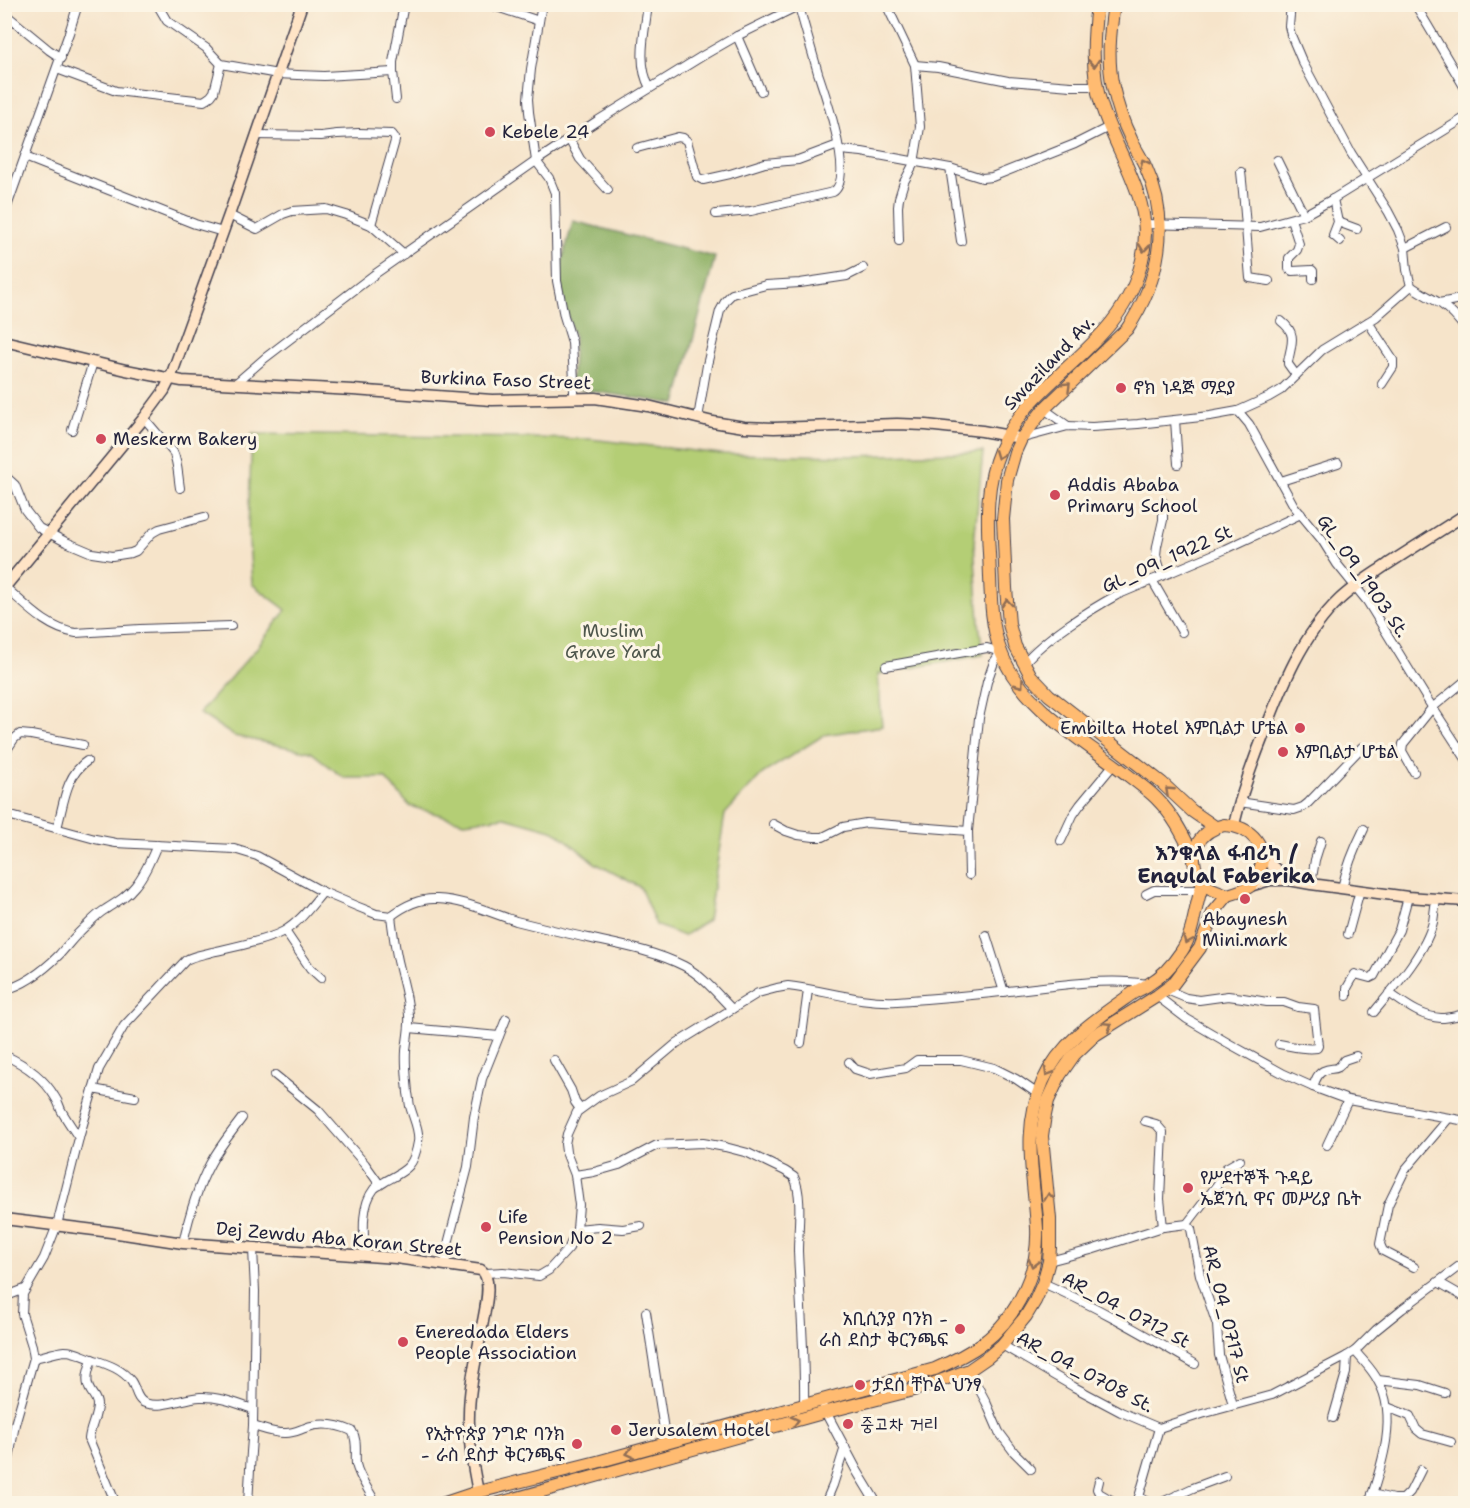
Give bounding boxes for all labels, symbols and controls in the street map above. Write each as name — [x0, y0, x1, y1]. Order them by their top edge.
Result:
one-way arrow — [1088, 58, 1101, 67]
place label: Kebele 24 — [502, 120, 589, 144]
marker: Kebele 24 — [483, 125, 497, 139]
one-way arrow — [1139, 159, 1151, 170]
one-way arrow — [1138, 244, 1151, 253]
street label: Swaziland Av. — [998, 311, 1100, 415]
street label: Burkina Faso Street — [420, 365, 592, 395]
place label: ኖክ ነዳጅ ማደያ — [1133, 376, 1235, 400]
marker: ኖክ ነዳጅ ማደያ — [1114, 381, 1128, 395]
one-way arrow — [1060, 383, 1071, 394]
place label: Meskerm Bakery — [113, 427, 257, 451]
marker: Meskerm Bakery — [94, 432, 108, 446]
one-way arrow — [993, 449, 1006, 460]
place label: Addis Ababa Primary School — [1067, 473, 1198, 518]
marker: Addis Ababa Primary School — [1048, 488, 1062, 502]
street label: GL_09_1903 St. — [1312, 510, 1414, 642]
street label: GL_09_1922 St — [1098, 519, 1236, 598]
one-way arrow — [1001, 598, 1014, 607]
park label: Muslim Grave Yard — [565, 619, 661, 664]
one-way arrow — [1013, 678, 1024, 689]
place label: Embilta Hotel እምቢልታ ሆቴል — [1060, 716, 1288, 740]
marker: Embilta Hotel እምቢልታ ሆቴል — [1293, 721, 1307, 735]
place label: እምቢልታ ሆቴል — [1295, 740, 1399, 764]
marker: እምቢልታ ሆቴል — [1276, 745, 1290, 759]
one-way arrow — [1166, 787, 1177, 798]
district label: እንቁላል ፋብሪካ / Enqulal Faberika — [1137, 840, 1315, 889]
marker: Abaynesh Mini.mark — [1238, 892, 1252, 906]
place label: Abaynesh Mini.mark — [1202, 907, 1288, 952]
one-way arrow — [1182, 933, 1194, 944]
one-way arrow — [1102, 1023, 1113, 1034]
one-way arrow — [1044, 1066, 1056, 1076]
place label: የሥደተኞች ጉዳይ ኤጀንሲ ዋና መሥሪያ ቤት — [1200, 1166, 1362, 1211]
marker: የሥደተኞች ጉዳይ ኤጀንሲ ዋና መሥሪያ ቤት — [1181, 1181, 1195, 1195]
one-way arrow — [1043, 1193, 1056, 1202]
place label: Life Pension No 2 — [498, 1205, 613, 1250]
street label: Dej Zewdu Aba Koran Street — [215, 1216, 463, 1262]
marker: Life Pension No 2 — [479, 1220, 493, 1234]
street label: AR_04_0717 St — [1197, 1242, 1255, 1386]
one-way arrow — [1028, 1257, 1040, 1268]
street label: AR_04_0712 St — [1058, 1266, 1194, 1354]
place label: አቢሲንያ ባንክ - ራስ ደስታ ቅርንጫፍ — [819, 1307, 948, 1352]
place label: Eneredada Elders People Association — [415, 1320, 577, 1365]
marker: አቢሲንያ ባንክ - ራስ ደስታ ቅርንጫፍ — [953, 1322, 967, 1336]
street label: AR_04_0708 St. — [1012, 1326, 1158, 1418]
marker: Eneredada Elders People Association — [396, 1335, 410, 1349]
place label: ታደሰ ቸኮል ህንፃ — [872, 1373, 982, 1397]
marker: ታደሰ ቸኮል ህንፃ — [853, 1378, 867, 1392]
place label: 중고차 거리 — [860, 1412, 939, 1436]
one-way arrow — [790, 1416, 800, 1428]
marker: 중고차 거리 — [841, 1417, 855, 1431]
place label: Jerusalem Hotel — [628, 1418, 771, 1442]
place label: የኢትዮጵያ ንግድ ባንክ - ራስ ደስታ ቅርንጫፍ — [421, 1422, 565, 1467]
marker: Jerusalem Hotel — [609, 1423, 623, 1437]
marker: የኢትዮጵያ ንግድ ባንክ - ራስ ደስታ ቅርንጫፍ — [570, 1437, 584, 1451]
one-way arrow — [625, 1446, 636, 1458]

